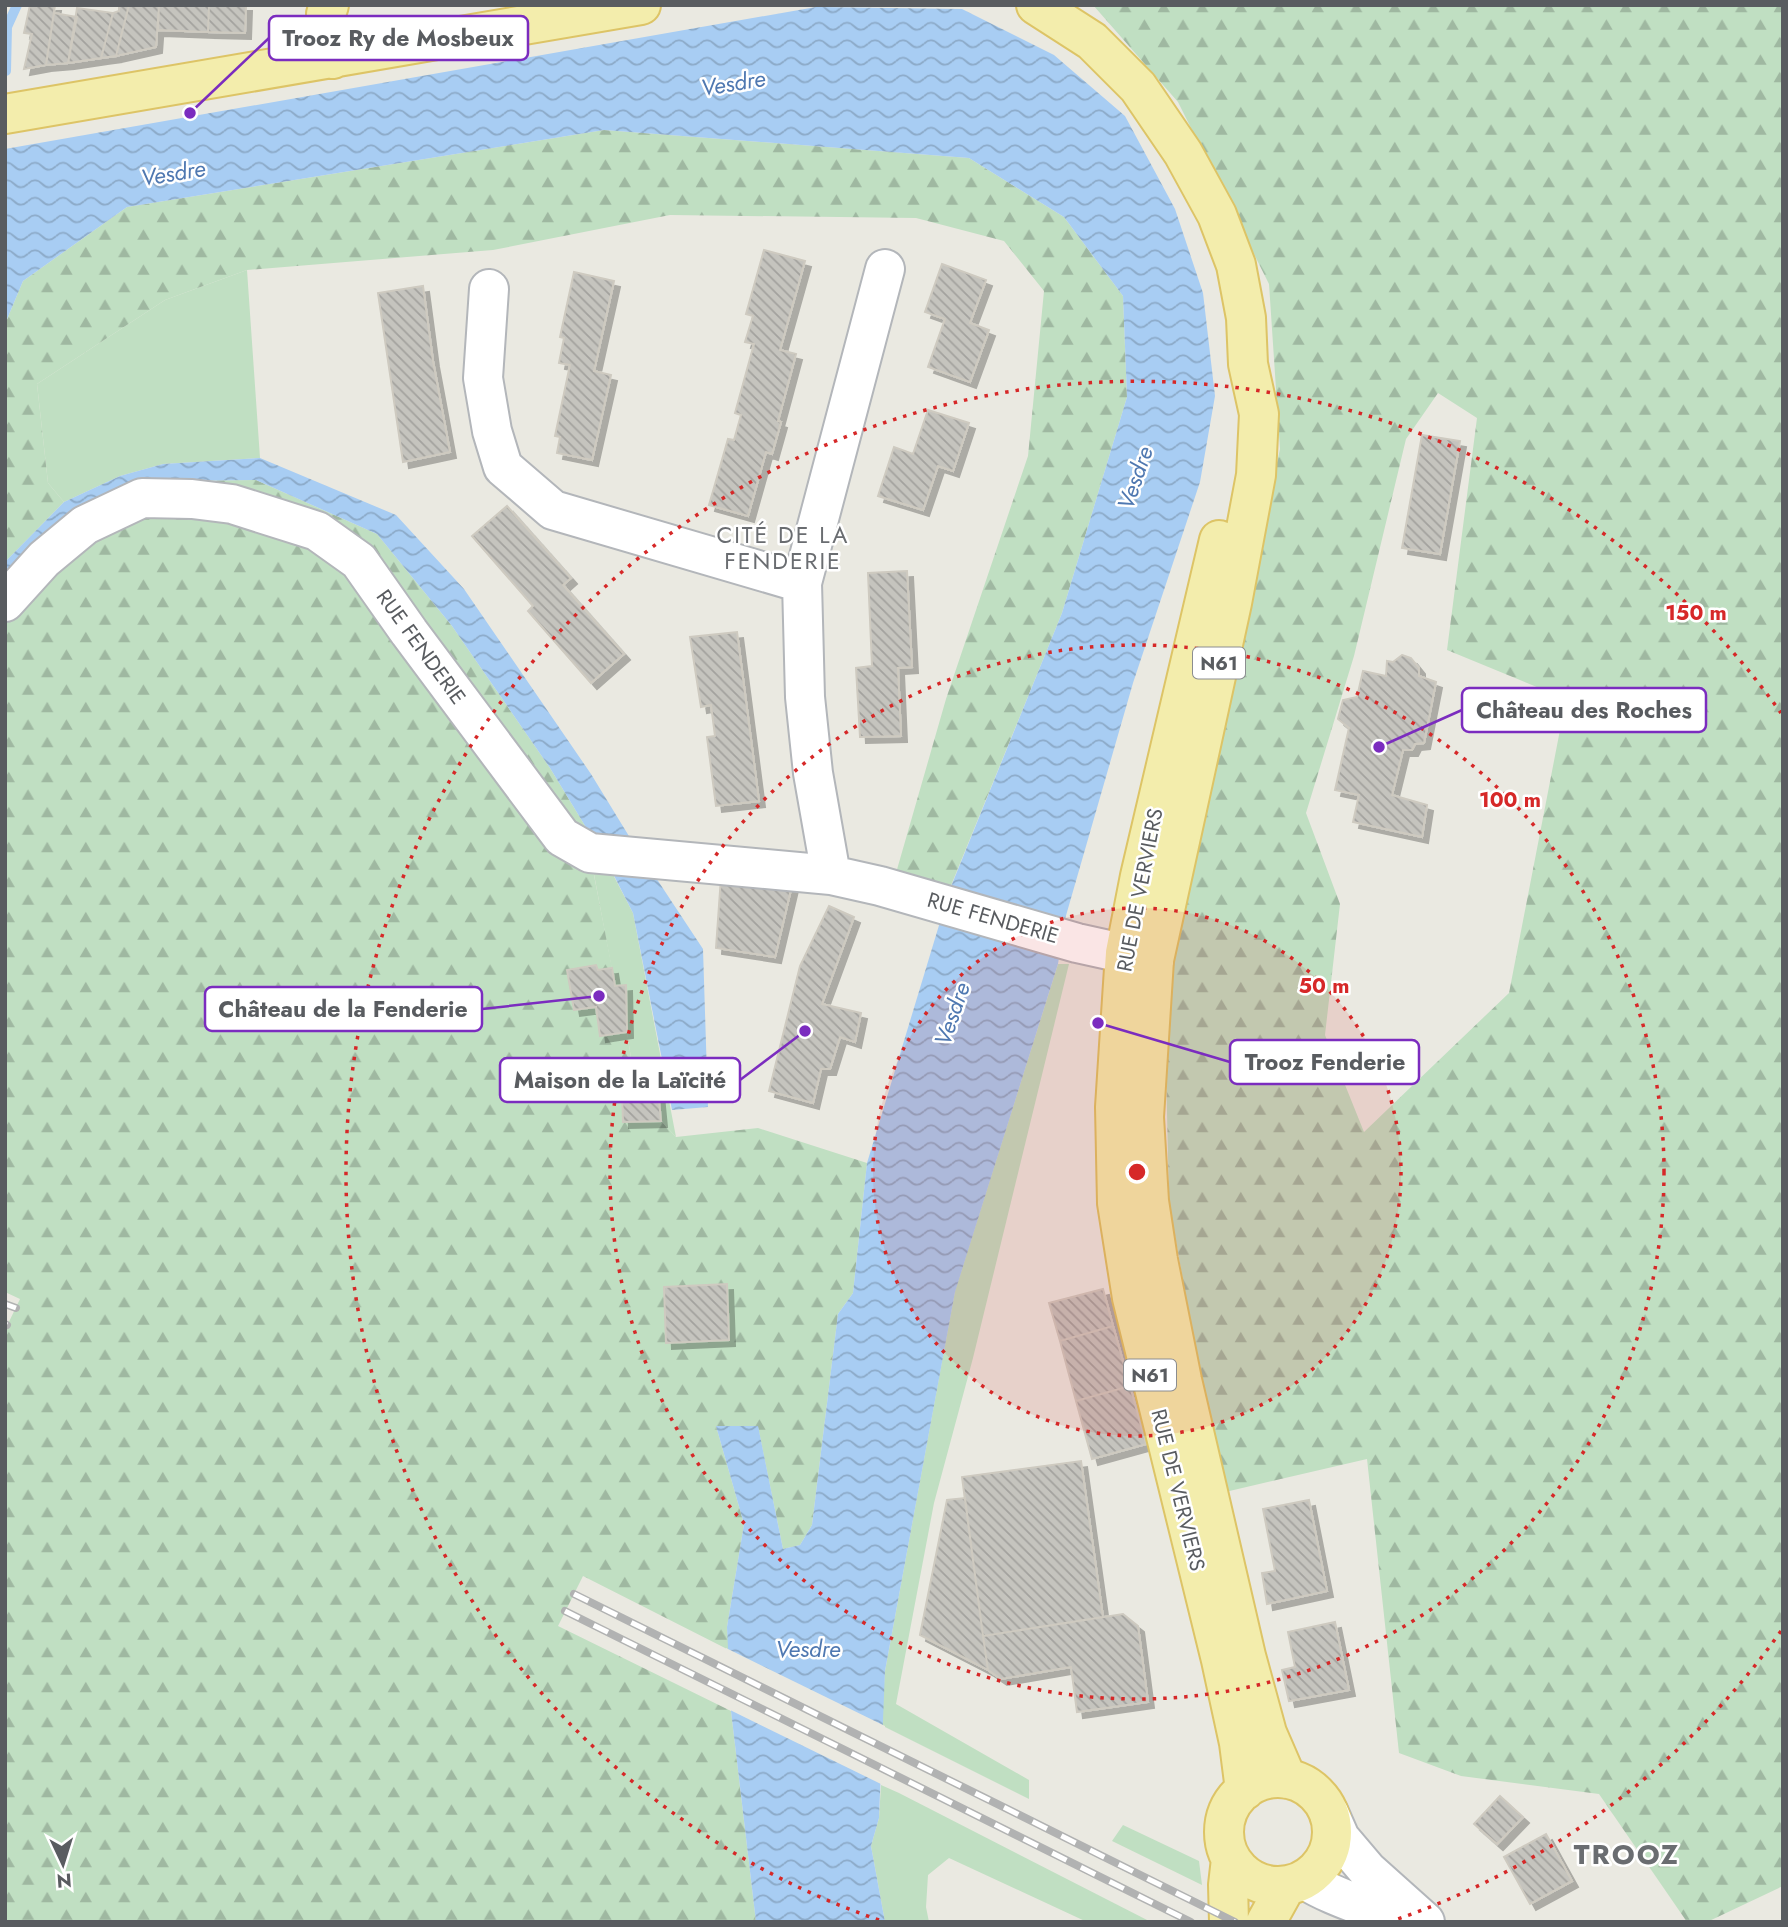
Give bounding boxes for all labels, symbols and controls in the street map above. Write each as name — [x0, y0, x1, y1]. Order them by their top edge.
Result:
callout: Trooz Ry de Mosbeux — [269, 16, 528, 60]
text: Trooz Ry de Mosbeux — [282, 21, 514, 55]
water label: Vesdre — [698, 61, 768, 105]
water label: Vesdre — [138, 151, 208, 195]
water label: Vesdre — [1108, 441, 1162, 514]
district label: CITÉ DE LA FENDERIE — [716, 518, 850, 578]
street label: RUE FENDERIE — [369, 583, 473, 711]
text: 150 m — [1665, 598, 1727, 628]
road number: N61 — [1193, 648, 1245, 678]
callout: Château des Roches — [1462, 688, 1706, 732]
text: Château des Roches — [1476, 693, 1692, 727]
text: 100 m — [1479, 785, 1541, 815]
street label: RUE DE VERVIERS — [1109, 806, 1171, 974]
street label: RUE FENDERIE — [924, 885, 1062, 951]
text: 50 m — [1299, 971, 1349, 1001]
water label: Vesdre — [925, 977, 979, 1050]
callout: Château de la Fenderie — [205, 987, 482, 1031]
text: Château de la Fenderie — [218, 992, 468, 1026]
callout: Trooz Fenderie — [1230, 1040, 1419, 1084]
text: Trooz Fenderie — [1245, 1045, 1405, 1079]
callout: Maison de la Laïcité — [500, 1058, 740, 1102]
text: Maison de la Laïcité — [514, 1063, 726, 1097]
centre of rings — [1125, 1160, 1149, 1184]
road number: N61 — [1124, 1359, 1176, 1390]
street label: RUE DE VERVIERS — [1143, 1406, 1213, 1574]
water label: Vesdre — [776, 1632, 841, 1666]
north arrow — [28, 1829, 98, 1899]
district label: TROOZ — [1574, 1834, 1680, 1875]
text: N — [56, 1866, 73, 1894]

